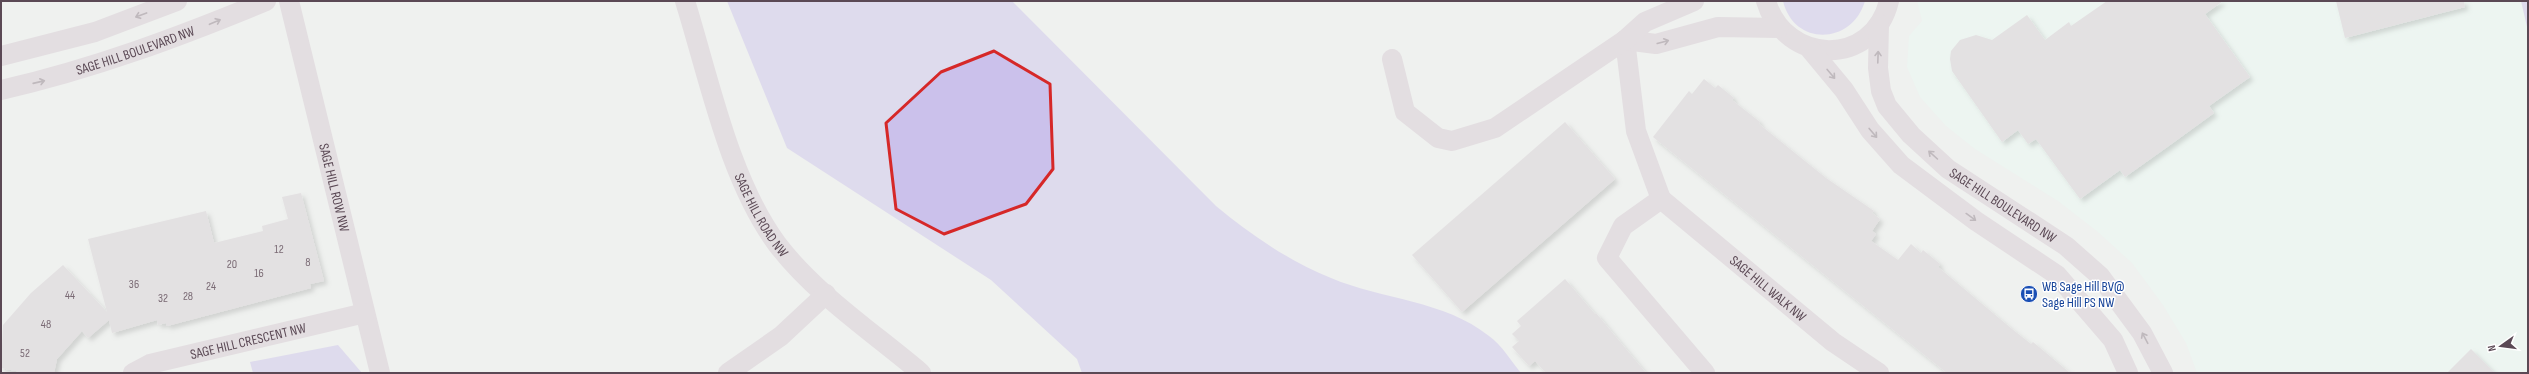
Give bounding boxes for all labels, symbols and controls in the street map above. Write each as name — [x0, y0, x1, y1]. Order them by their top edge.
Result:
one-way arrow — [134, 12, 147, 19]
one-way arrow — [209, 18, 221, 26]
street label: SAGE HILL BOULEVARD NW — [74, 22, 197, 78]
one-way arrow — [1657, 38, 1670, 45]
one-way arrow — [1875, 51, 1882, 64]
one-way arrow — [1827, 69, 1836, 80]
one-way arrow — [32, 77, 45, 85]
one-way arrow — [1868, 128, 1877, 139]
street label: SAGE HILL ROW NW — [316, 142, 354, 233]
one-way arrow — [1928, 151, 1938, 160]
street label: SAGE HILL BOULEVARD NW — [1946, 164, 2060, 246]
street label: SAGE HILL ROAD NW — [731, 170, 792, 260]
one-way arrow — [1966, 213, 1977, 221]
house number: 12 — [274, 242, 284, 257]
street label: SAGE HILL WALK NW — [1727, 251, 1810, 325]
house number: 8 — [305, 255, 311, 270]
house number: 20 — [227, 257, 237, 272]
house number: 16 — [254, 266, 264, 281]
house number: 36 — [129, 277, 139, 292]
place label: WB Sage Hill BV@ Sage Hill PS NW — [2042, 278, 2124, 311]
house number: 24 — [206, 279, 216, 294]
bus stop icon: WB Sage Hill BV@ Sage Hill PS NW — [2019, 284, 2039, 304]
house number: 44 — [65, 288, 75, 303]
house number: 28 — [183, 289, 193, 304]
house number: 32 — [158, 291, 168, 306]
house number: 48 — [41, 317, 51, 332]
street label: SAGE HILL CRESCENT NW — [188, 319, 308, 363]
north arrow — [2481, 326, 2521, 366]
one-way arrow — [2141, 333, 2148, 345]
text: N — [2485, 344, 2499, 353]
house number: 52 — [20, 346, 30, 361]

